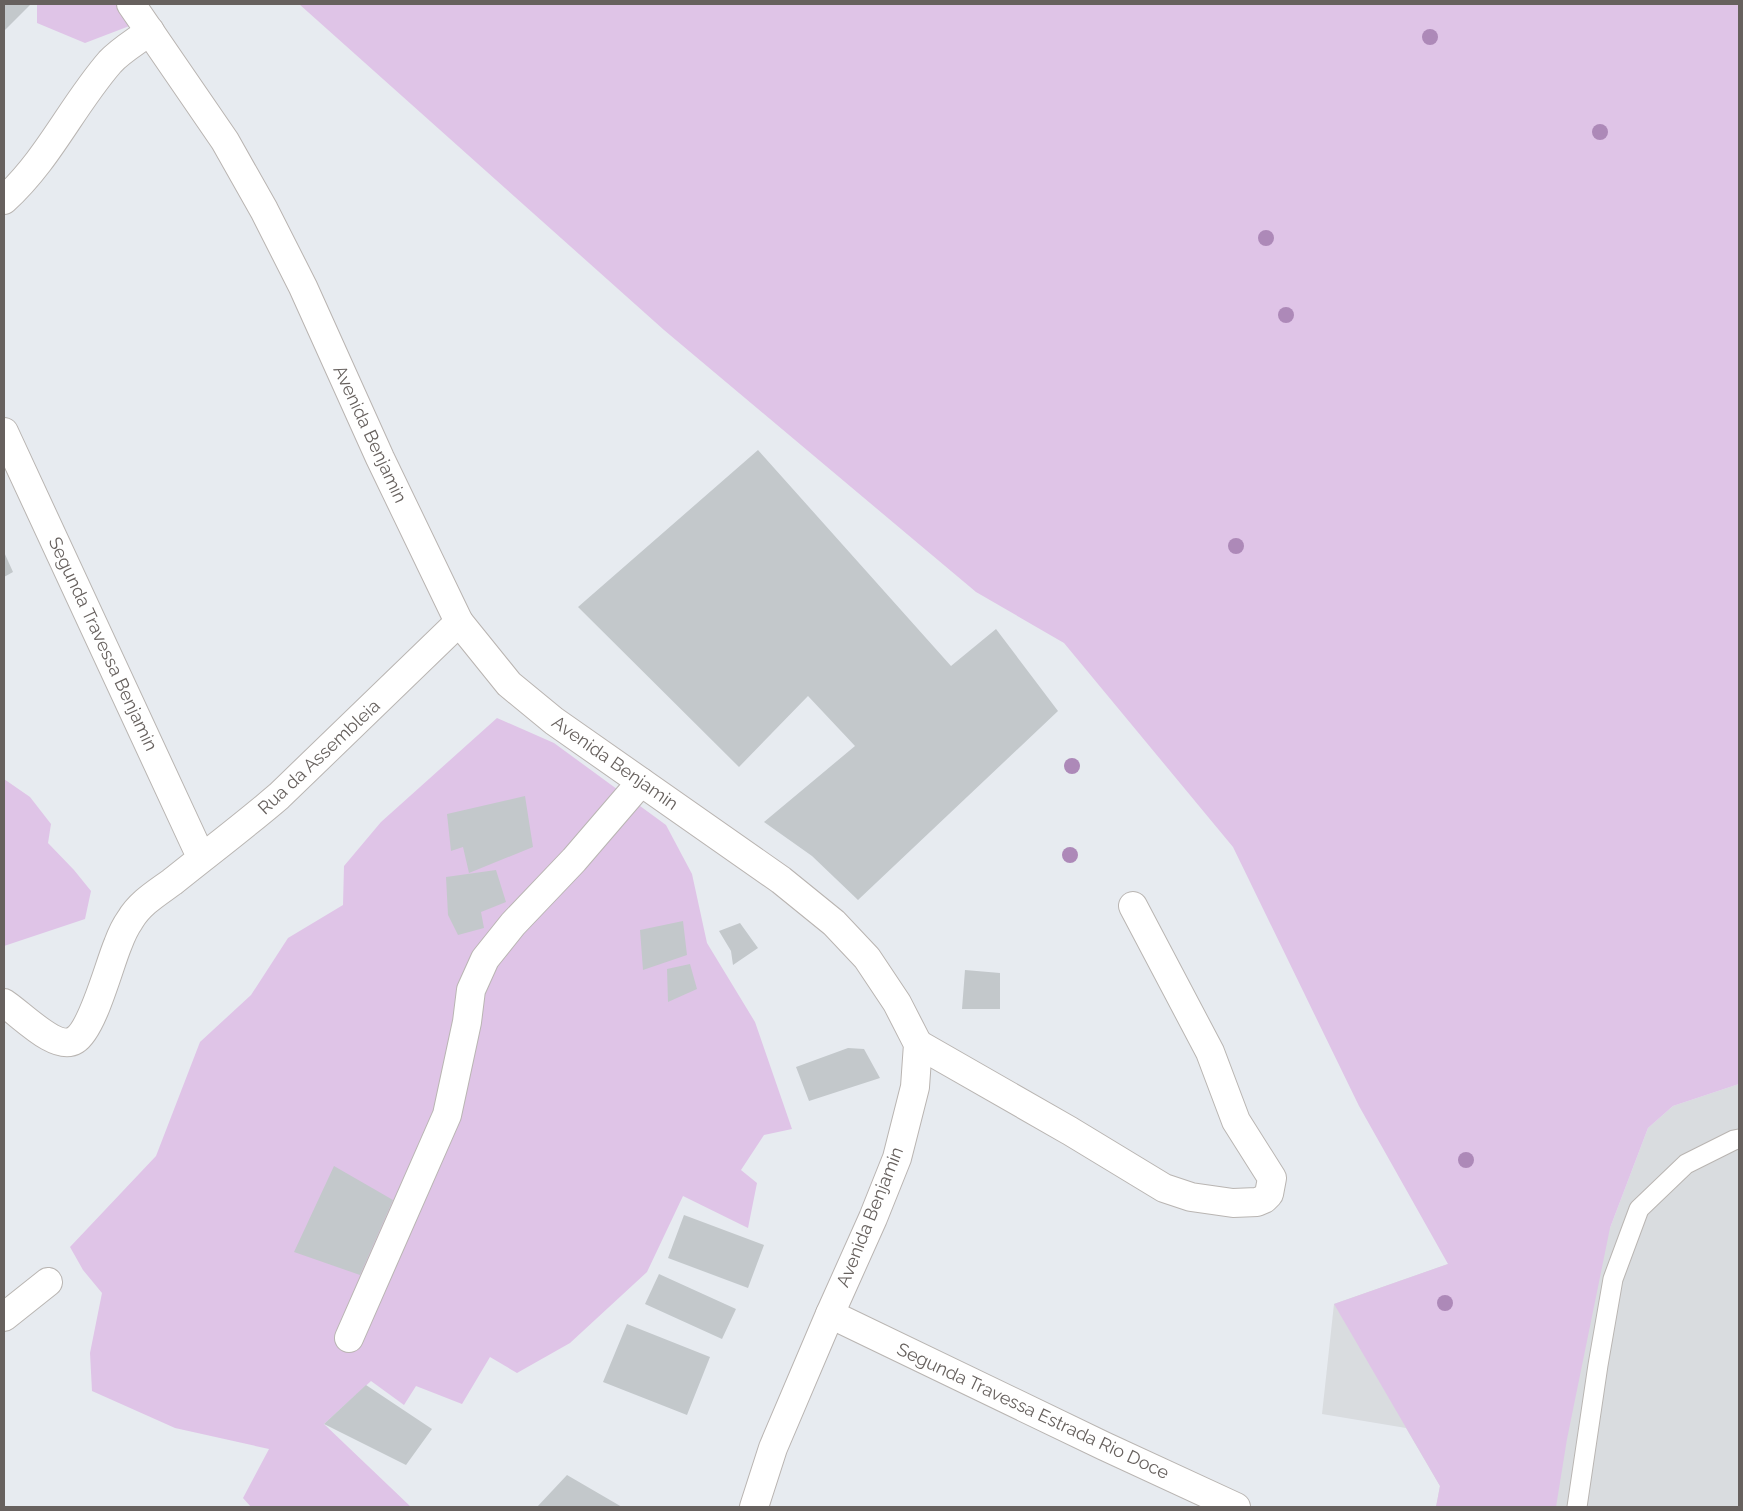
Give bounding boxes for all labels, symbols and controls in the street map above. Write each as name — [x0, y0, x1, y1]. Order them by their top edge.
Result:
street label: Avenida Benjamin — [329, 362, 412, 506]
street label: Segunda Travessa Benjamin — [45, 534, 162, 754]
street label: Rua da Assembleia — [254, 695, 384, 818]
street label: Avenida Benjamin — [548, 711, 682, 814]
street label: Avenida Benjamin — [832, 1144, 907, 1290]
street label: Segunda Travessa Estrada Rio Doce — [894, 1338, 1173, 1483]

